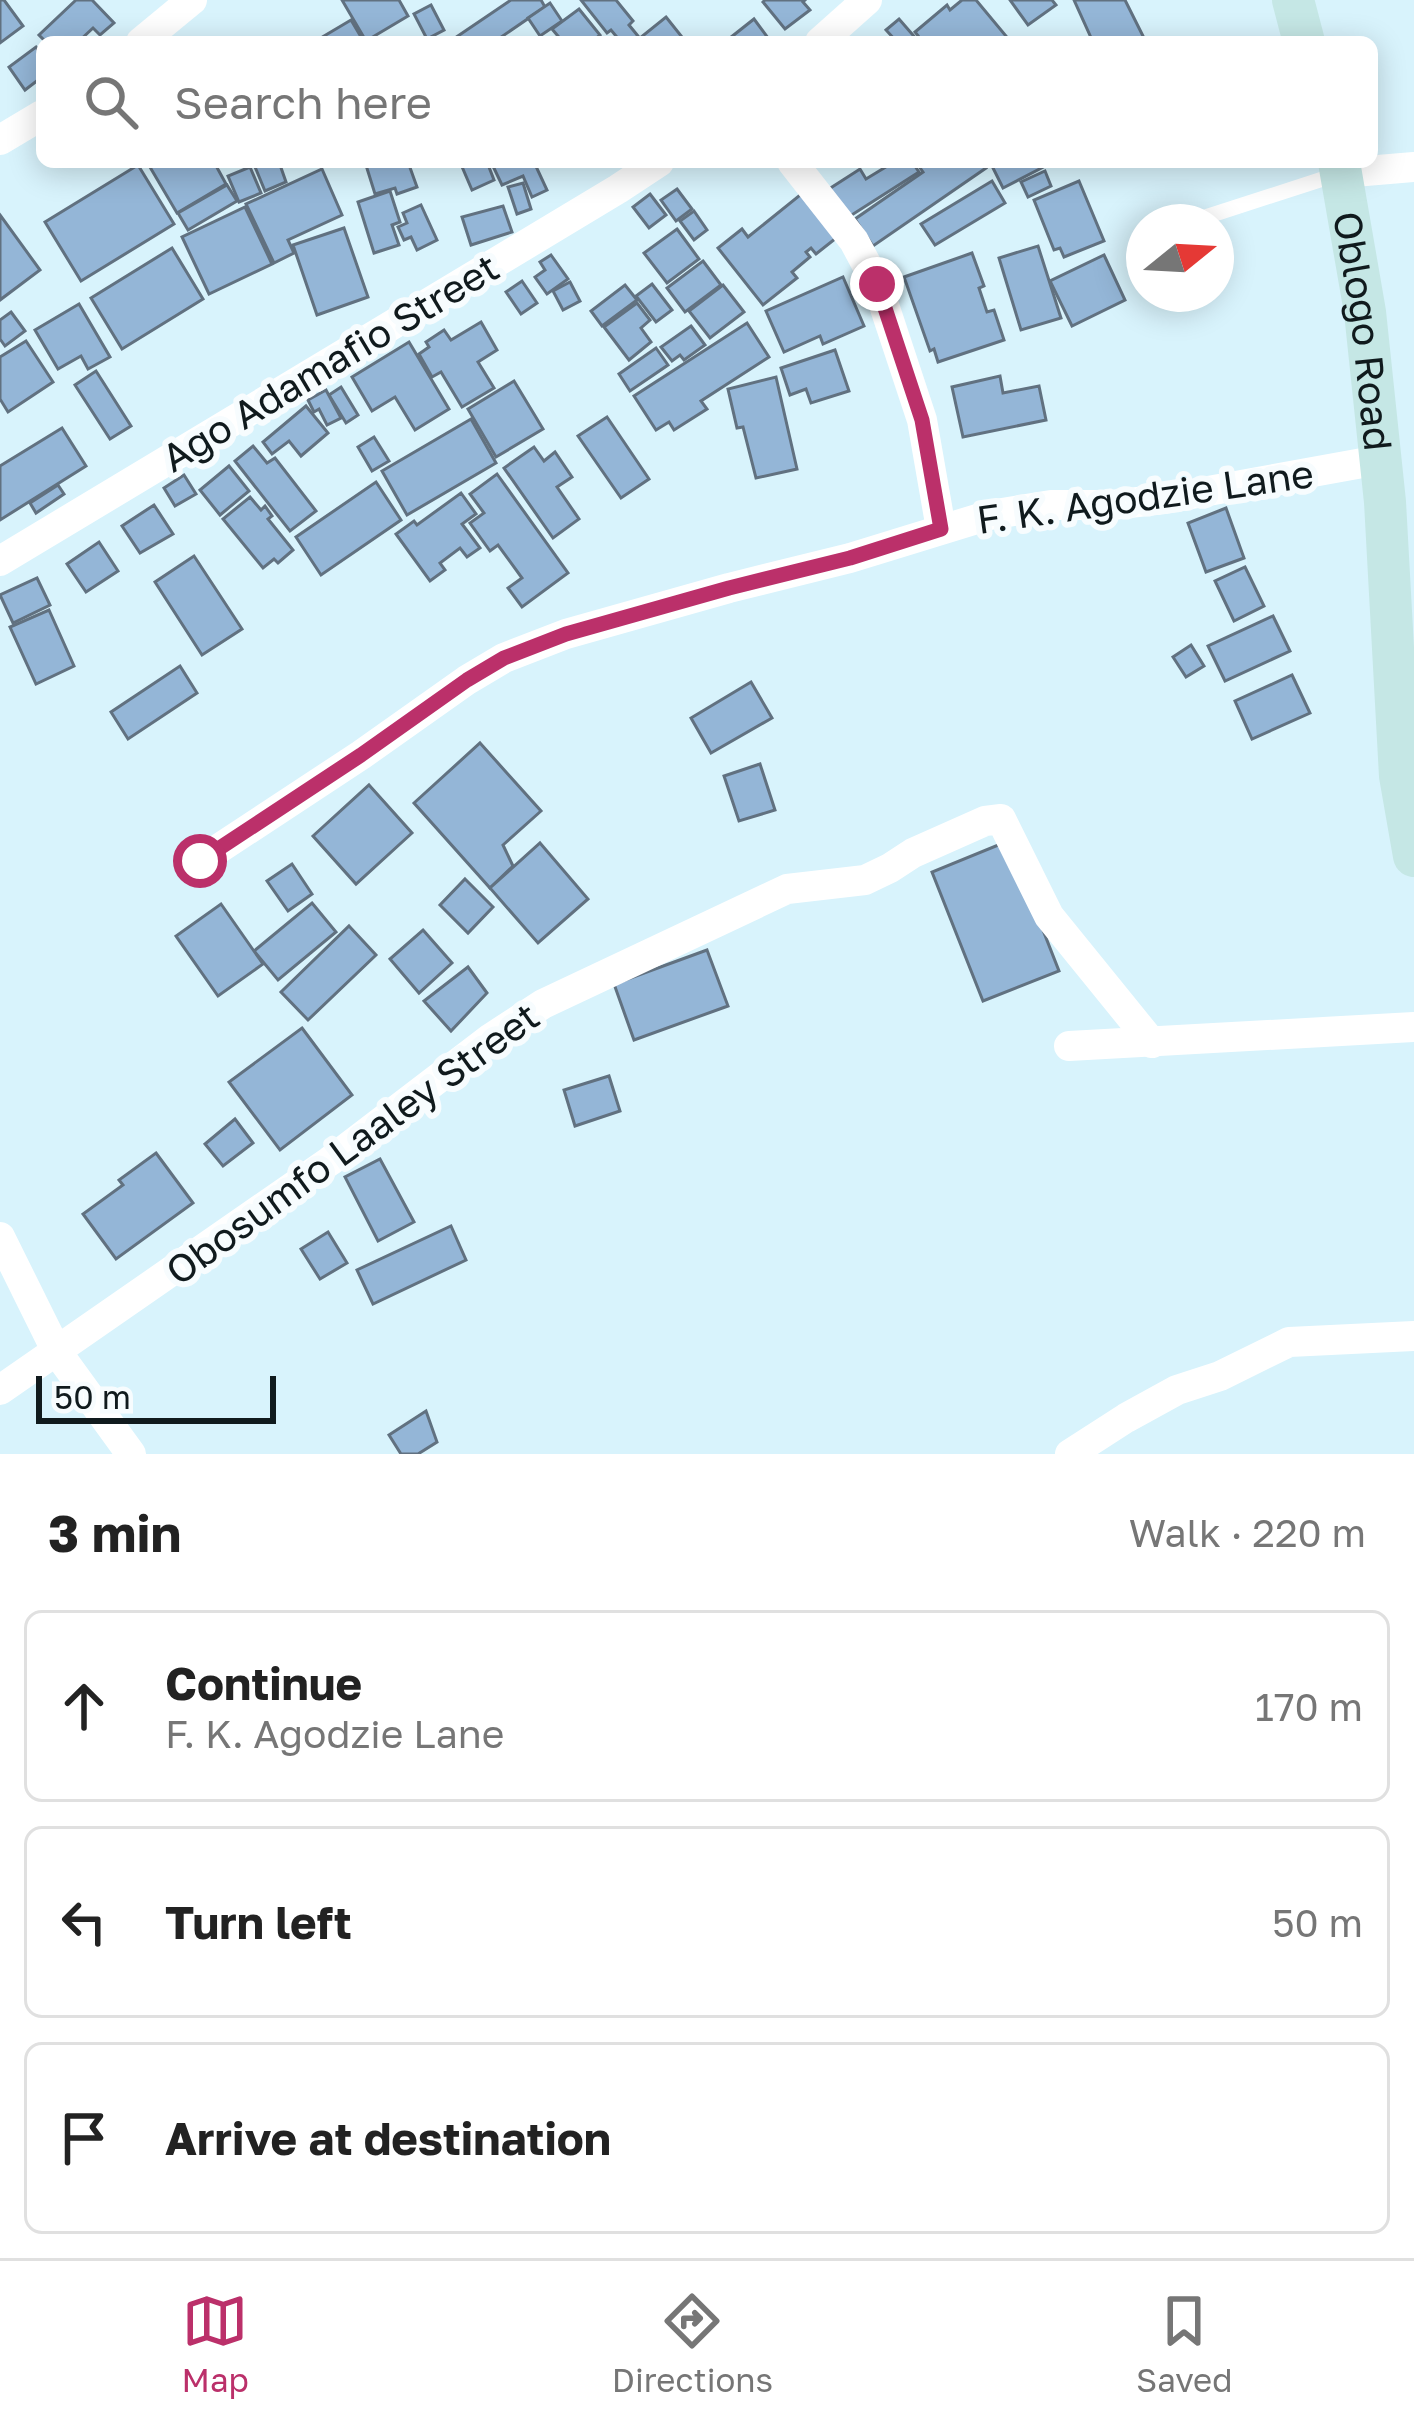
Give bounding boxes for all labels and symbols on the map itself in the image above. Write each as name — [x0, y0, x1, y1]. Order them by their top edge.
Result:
north arrow — [1126, 204, 1234, 312]
street label: Oblogo Road — [1324, 208, 1403, 453]
street label: Ago Adamafio Street — [153, 243, 507, 481]
route end — [850, 257, 904, 311]
street label: F. K. Agodzie Lane — [974, 449, 1316, 543]
route start — [173, 834, 227, 888]
street label: Obosumfo Laaley Street — [156, 992, 548, 1294]
scale bar — [36, 1370, 276, 1423]

